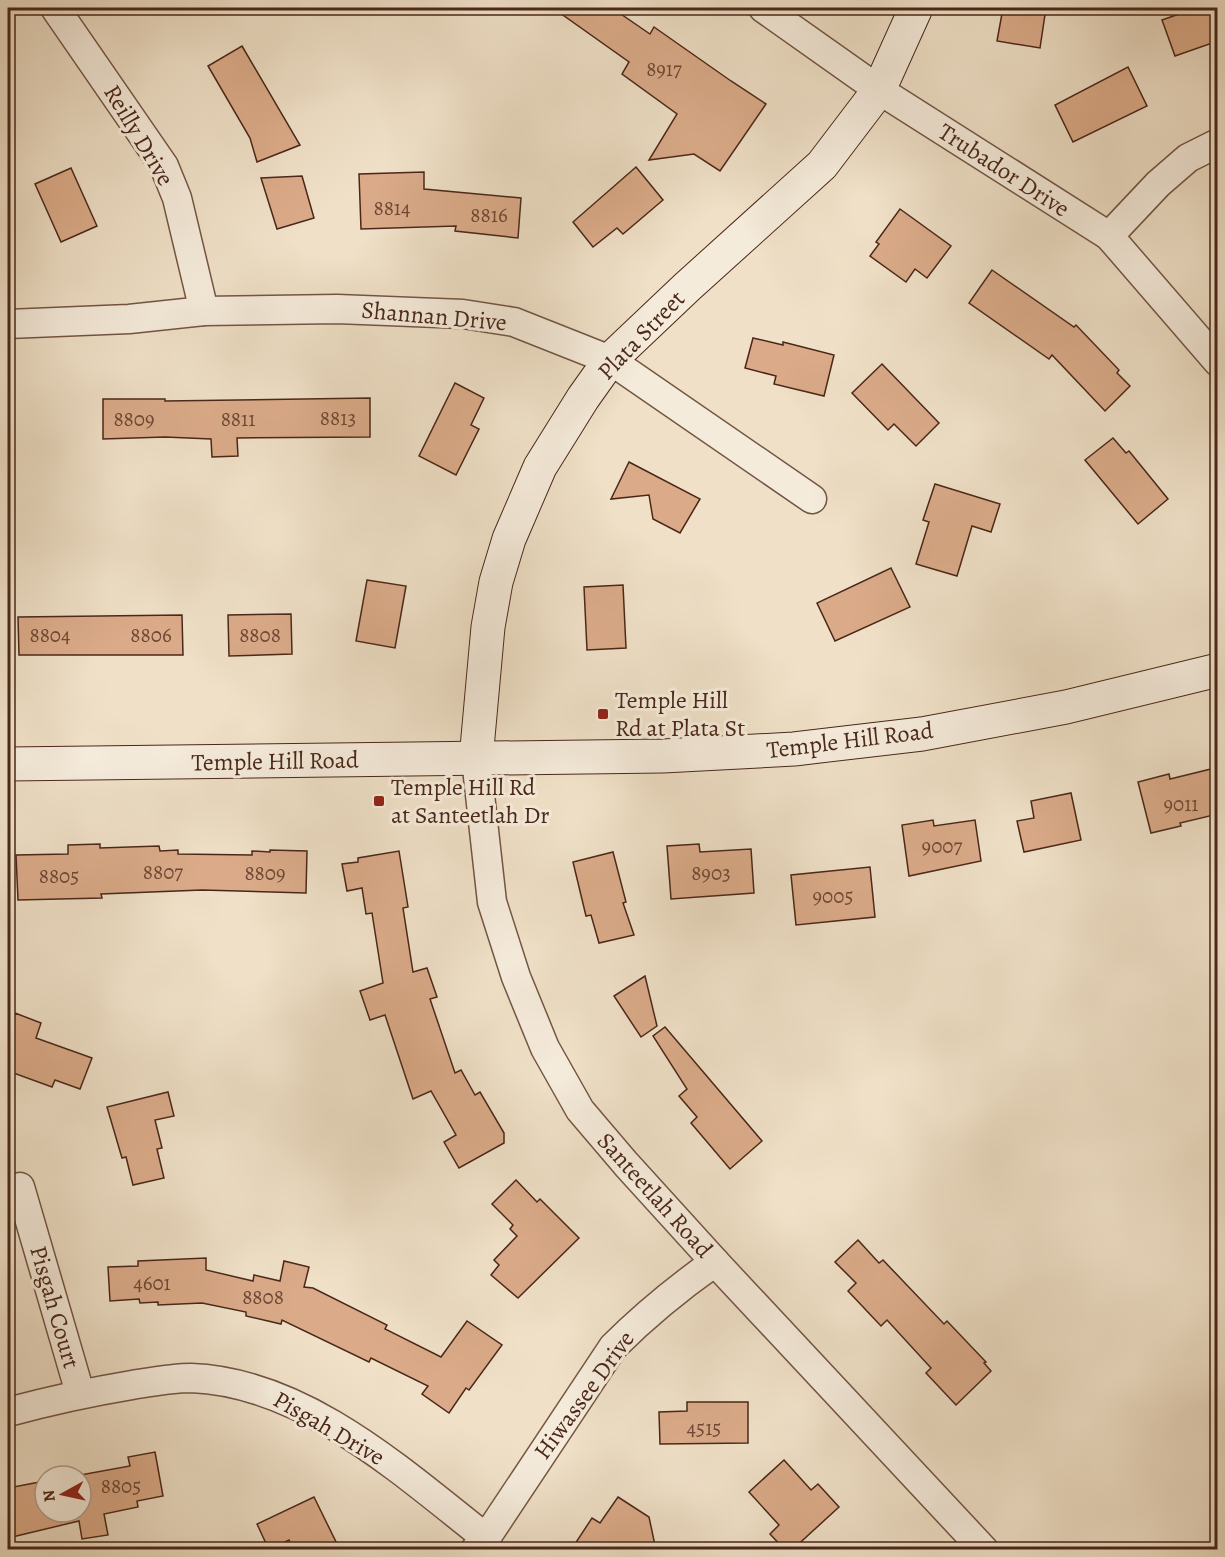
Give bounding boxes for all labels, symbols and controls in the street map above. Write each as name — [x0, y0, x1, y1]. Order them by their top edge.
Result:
house number: 8917 — [646, 55, 682, 83]
street label: Reilly Drive — [96, 79, 182, 191]
street label: Trubador Drive — [932, 116, 1076, 224]
house number: 8814 — [373, 194, 411, 222]
house number: 8816 — [470, 201, 508, 229]
street label: Plata Street — [590, 283, 692, 387]
street label: Shannan Drive — [360, 294, 508, 338]
house number: 8813 — [320, 404, 356, 432]
house number: 8809 — [113, 405, 155, 433]
house number: 8811 — [221, 405, 255, 433]
house number: 8804 — [29, 621, 71, 649]
house number: 8806 — [130, 621, 172, 649]
house number: 8808 — [239, 621, 281, 649]
place label: Temple Hill Rd at Plata St — [615, 684, 745, 744]
marker: Temple Hill Rd at Plata St — [596, 707, 610, 721]
street label: Temple Hill Road — [765, 714, 935, 766]
street label: Temple Hill Road — [191, 744, 359, 778]
place label: Temple Hill Rd at Santeetlah Dr — [391, 771, 549, 831]
house number: 9011 — [1163, 790, 1199, 818]
marker: Temple Hill Rd at Santeetlah Dr — [372, 794, 386, 808]
house number: 9007 — [922, 832, 963, 860]
house number: 8807 — [143, 858, 183, 886]
house number: 8809 — [244, 859, 286, 887]
house number: 8903 — [691, 859, 731, 887]
house number: 8805 — [39, 862, 79, 890]
house number: 9005 — [813, 882, 853, 910]
street label: Santeetlah Road — [590, 1125, 720, 1265]
street label: Pisgah Court — [22, 1242, 88, 1372]
house number: 4601 — [133, 1269, 171, 1297]
house number: 8808 — [242, 1283, 284, 1311]
street label: Hiwassee Drive — [526, 1324, 642, 1466]
street label: Pisgah Drive — [267, 1383, 391, 1473]
house number: 4515 — [687, 1414, 721, 1442]
north arrow — [33, 1464, 93, 1524]
house number: 8805 — [101, 1472, 141, 1500]
text: N — [37, 1488, 61, 1503]

